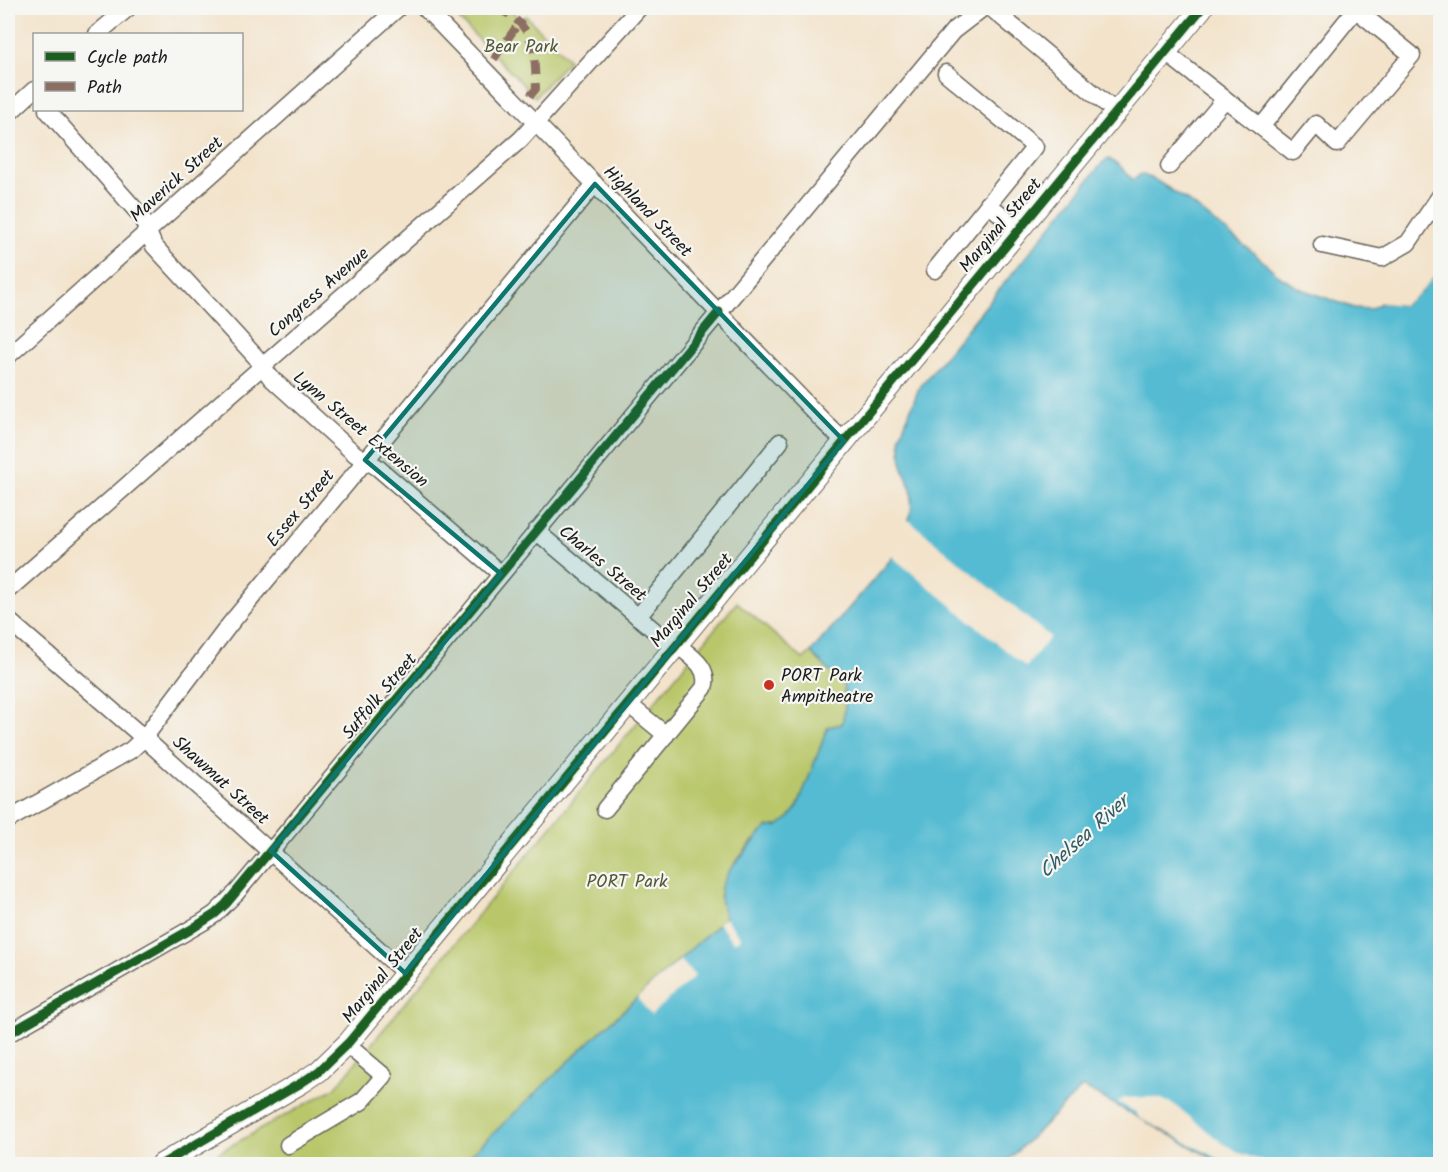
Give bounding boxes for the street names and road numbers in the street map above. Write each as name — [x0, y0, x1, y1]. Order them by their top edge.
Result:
street label: Maverick Street — [123, 129, 231, 230]
street label: Highland Street — [595, 159, 699, 266]
street label: Marginal Street — [953, 171, 1050, 280]
street label: Congress Avenue — [262, 241, 376, 346]
street label: Lynn Street Extension — [286, 364, 435, 496]
street label: Essex Street — [260, 463, 343, 554]
street label: Charles Street — [551, 518, 653, 611]
street label: Marginal Street — [644, 546, 741, 655]
street label: Suffolk Street — [335, 646, 426, 747]
street label: Shawmut Street — [165, 729, 276, 834]
street label: Marginal Street — [335, 921, 432, 1030]

